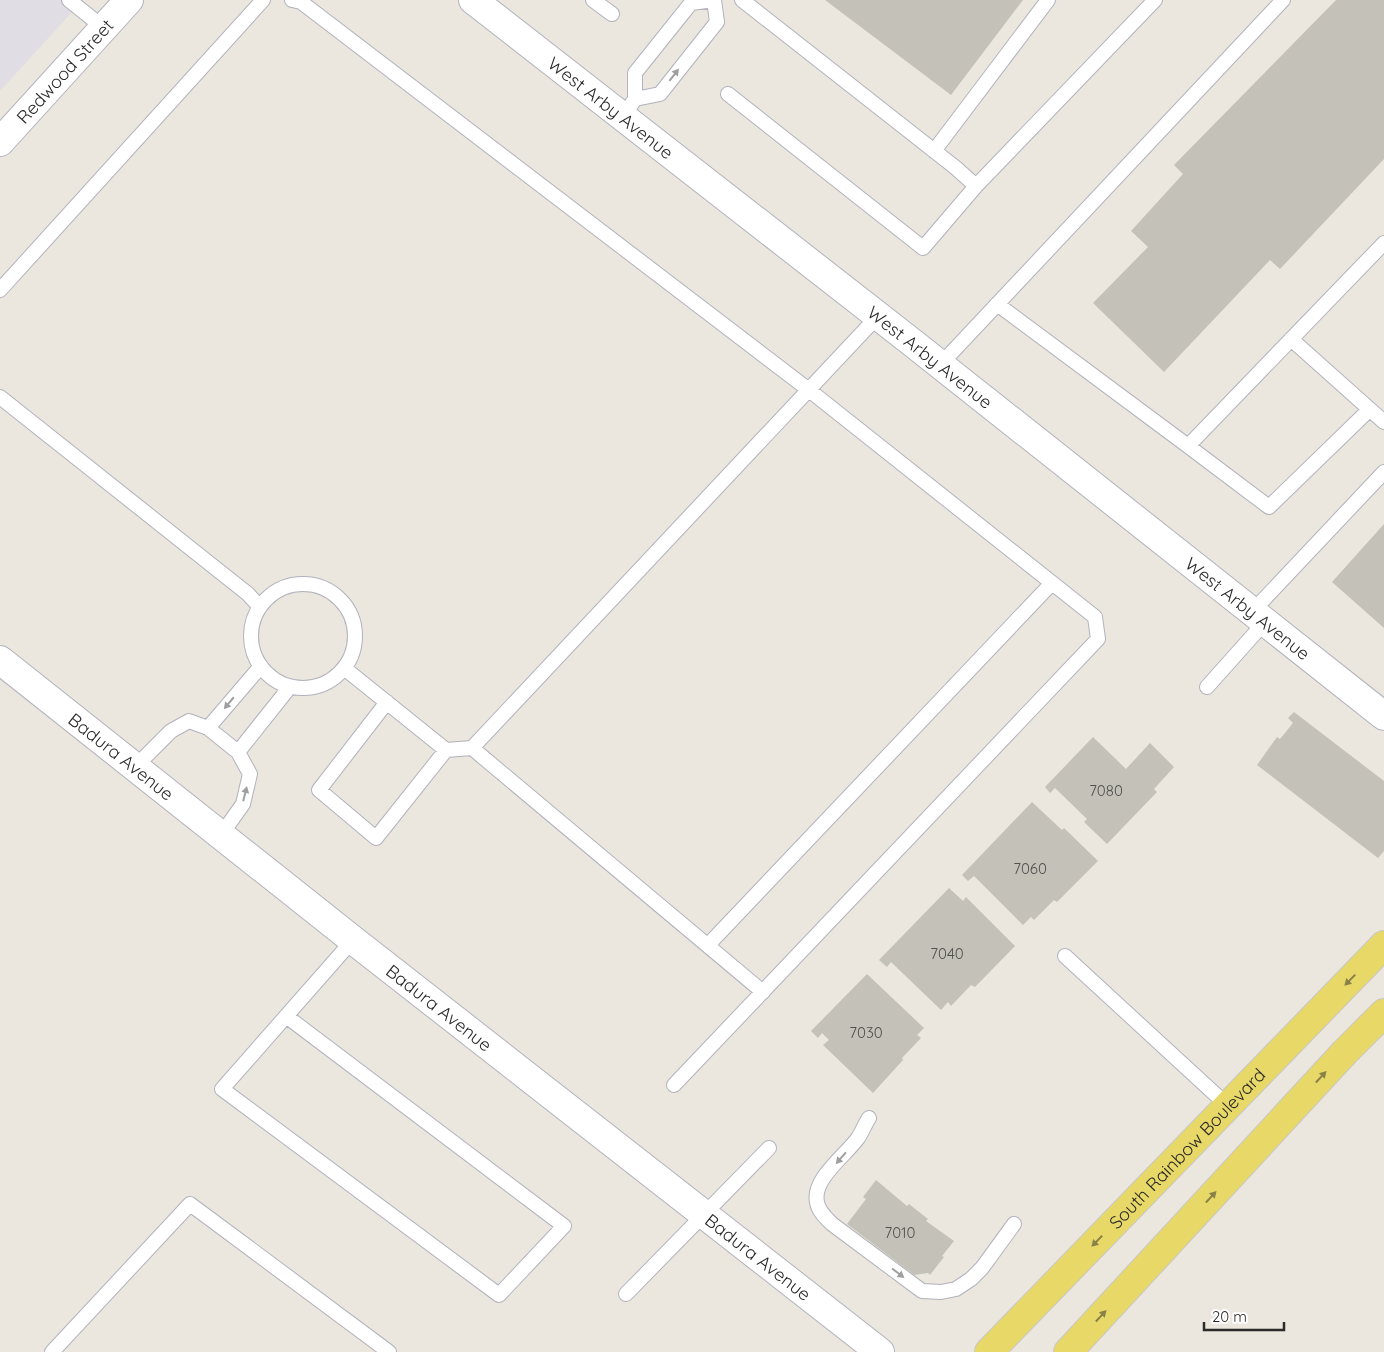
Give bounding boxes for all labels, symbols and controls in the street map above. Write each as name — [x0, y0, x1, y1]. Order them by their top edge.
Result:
street label: Redwood Street — [11, 14, 118, 128]
street label: West Arby Avenue — [544, 51, 678, 164]
one-way arrow — [669, 69, 680, 82]
street label: West Arby Avenue — [863, 301, 997, 413]
street label: West Arby Avenue — [1181, 552, 1315, 665]
one-way arrow — [224, 696, 235, 709]
street label: Badura Avenue — [64, 707, 179, 805]
house number: 7080 — [1089, 781, 1123, 800]
one-way arrow — [241, 786, 249, 801]
house number: 7060 — [1013, 859, 1047, 878]
house number: 7040 — [930, 944, 964, 963]
street label: Badura Avenue — [382, 959, 497, 1056]
one-way arrow — [1344, 974, 1356, 986]
house number: 7030 — [849, 1023, 883, 1042]
street label: South Rainbow Boulevard — [1104, 1063, 1270, 1233]
one-way arrow — [1315, 1072, 1327, 1084]
one-way arrow — [835, 1151, 847, 1163]
one-way arrow — [1205, 1191, 1217, 1203]
street label: Badura Avenue — [701, 1208, 816, 1305]
house number: 7010 — [884, 1223, 916, 1242]
one-way arrow — [1091, 1235, 1103, 1247]
one-way arrow — [891, 1268, 905, 1278]
scale bar — [1204, 1300, 1284, 1332]
text: 20 m — [1212, 1307, 1247, 1326]
one-way arrow — [1095, 1311, 1107, 1323]

